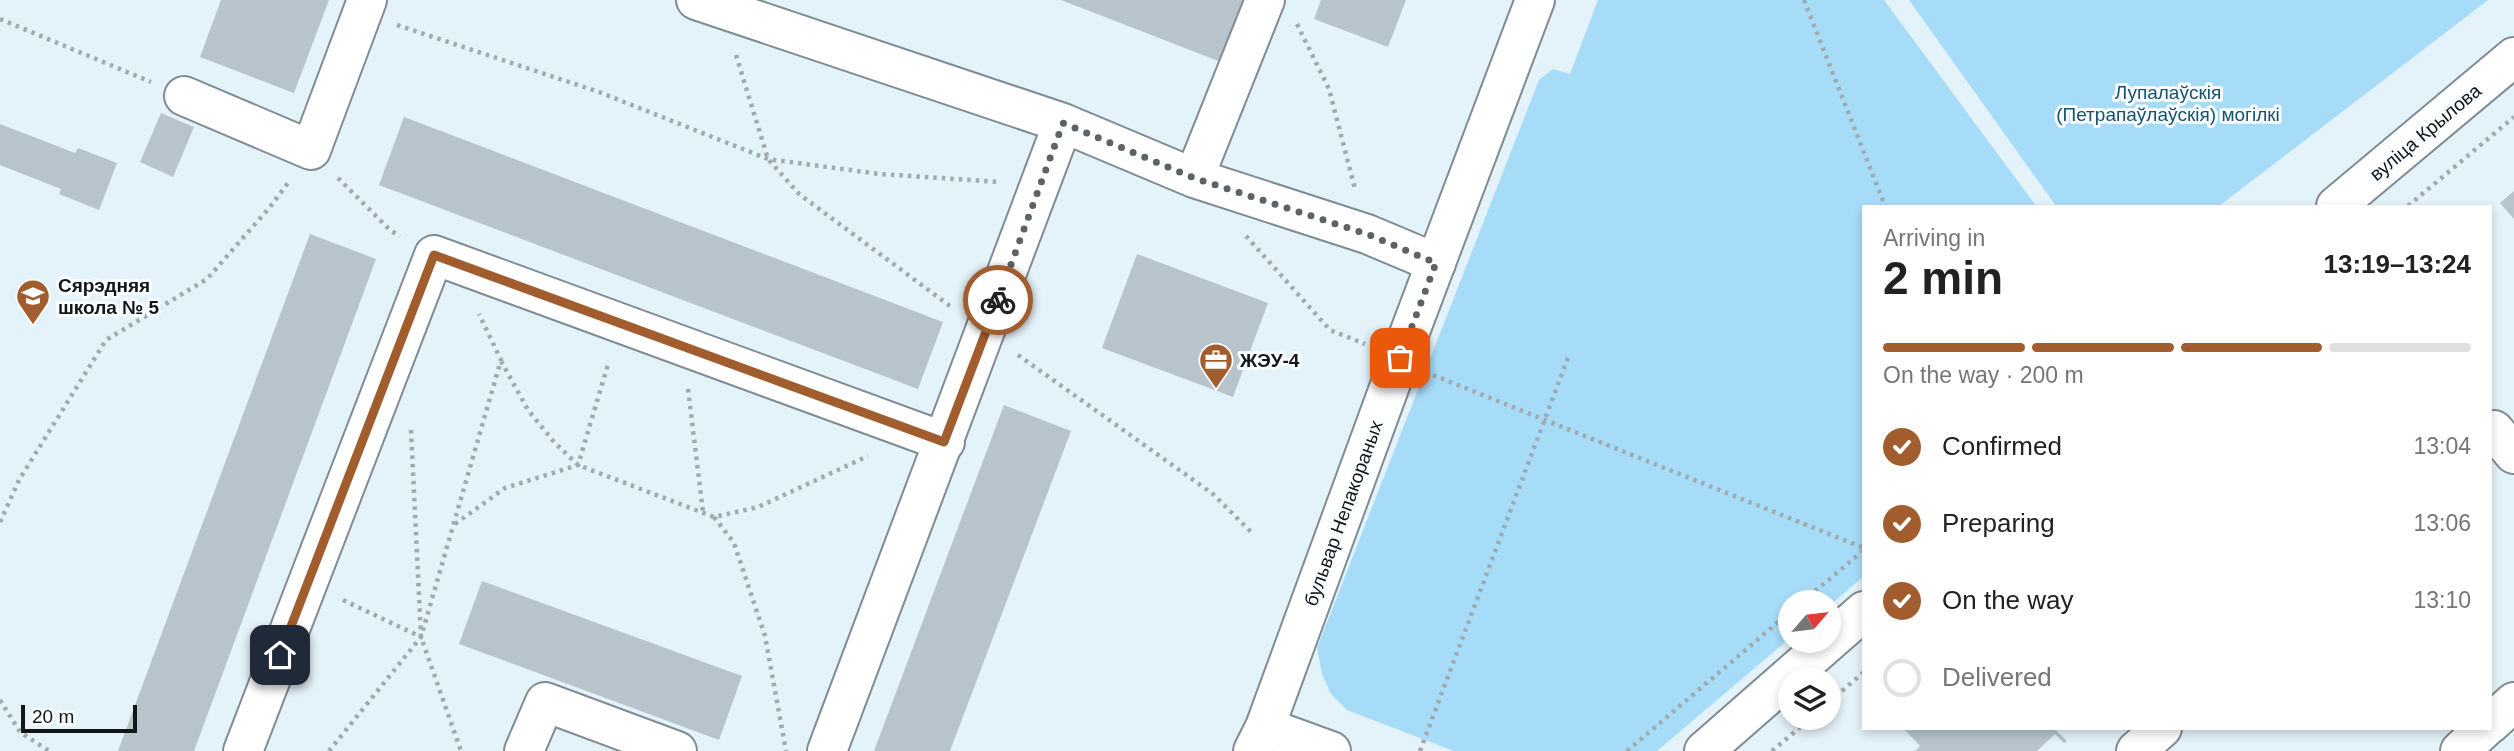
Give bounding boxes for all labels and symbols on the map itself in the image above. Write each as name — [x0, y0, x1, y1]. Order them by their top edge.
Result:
street label: вуліца Крылова — [2366, 80, 2485, 185]
park label: Лупалаўскія (Петрапаўлаўскія) могілкі — [2056, 82, 2280, 125]
courier — [963, 265, 1033, 335]
place label: Сярэдняя школа № 5 — [58, 275, 160, 318]
school or university icon: Сярэдняя школа № 5 — [14, 277, 52, 326]
pin — [1370, 328, 1430, 388]
office icon: ЖЭУ-4 — [1197, 341, 1235, 390]
place label: ЖЭУ-4 — [1239, 350, 1300, 371]
street label: бульвар Непакораных — [1300, 417, 1387, 609]
north arrow — [1778, 590, 1841, 653]
pin — [250, 625, 310, 685]
scale bar — [21, 702, 136, 734]

